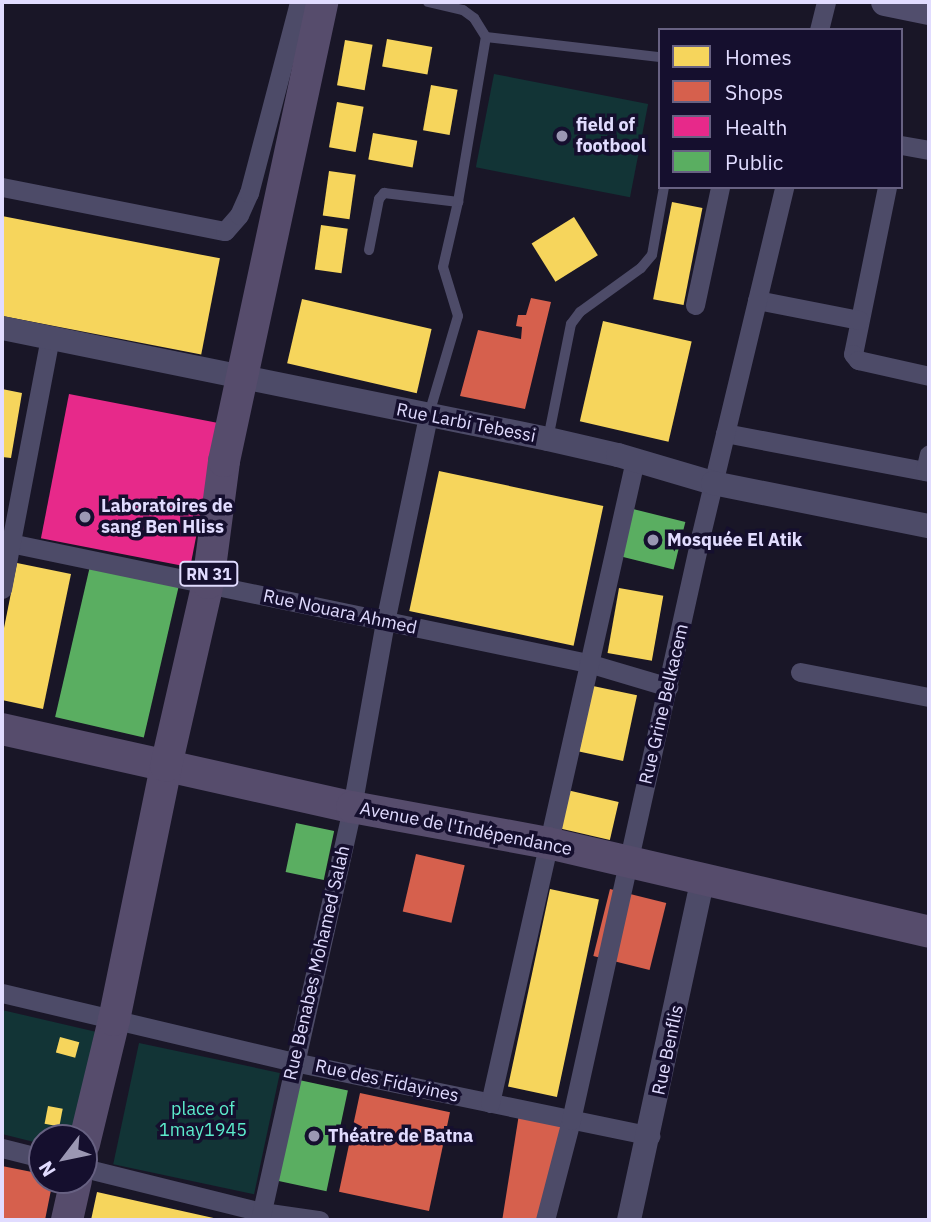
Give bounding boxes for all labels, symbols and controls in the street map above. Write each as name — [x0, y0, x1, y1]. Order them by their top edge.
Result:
legend — [658, 28, 903, 189]
text: Homes — [725, 43, 792, 71]
text: Shops — [725, 78, 783, 106]
text: Health — [725, 113, 788, 141]
place label: field of footbool — [576, 115, 646, 158]
marker: field of footbool — [554, 128, 570, 144]
text: Public — [725, 148, 783, 176]
street label: Rue Larbi Tebessi — [394, 399, 538, 447]
place label: Laboratoires de sang Ben Hliss — [101, 496, 233, 538]
marker: Laboratoires de sang Ben Hliss — [75, 507, 95, 527]
place label: Mosquée El Atik — [667, 529, 802, 551]
marker: Mosquée El Atik — [645, 532, 661, 548]
road number: RN 31 — [179, 562, 239, 586]
street label: Rue Nouara Ahmed — [261, 585, 419, 639]
street label: Rue Grine Belkacem — [635, 622, 693, 786]
street label: Avenue de l'Indépendance — [358, 798, 574, 860]
street label: Rue Benabes Mohamed Salah — [279, 844, 355, 1082]
street label: Rue Benflis — [648, 1003, 688, 1097]
street label: Rue des Fidayines — [313, 1055, 461, 1107]
park label: place of 1may1945 — [159, 1099, 247, 1142]
north arrow — [28, 1124, 98, 1194]
place label: Théatre de Batna — [328, 1125, 473, 1147]
marker: Théatre de Batna — [306, 1128, 322, 1144]
text: N — [33, 1157, 61, 1181]

